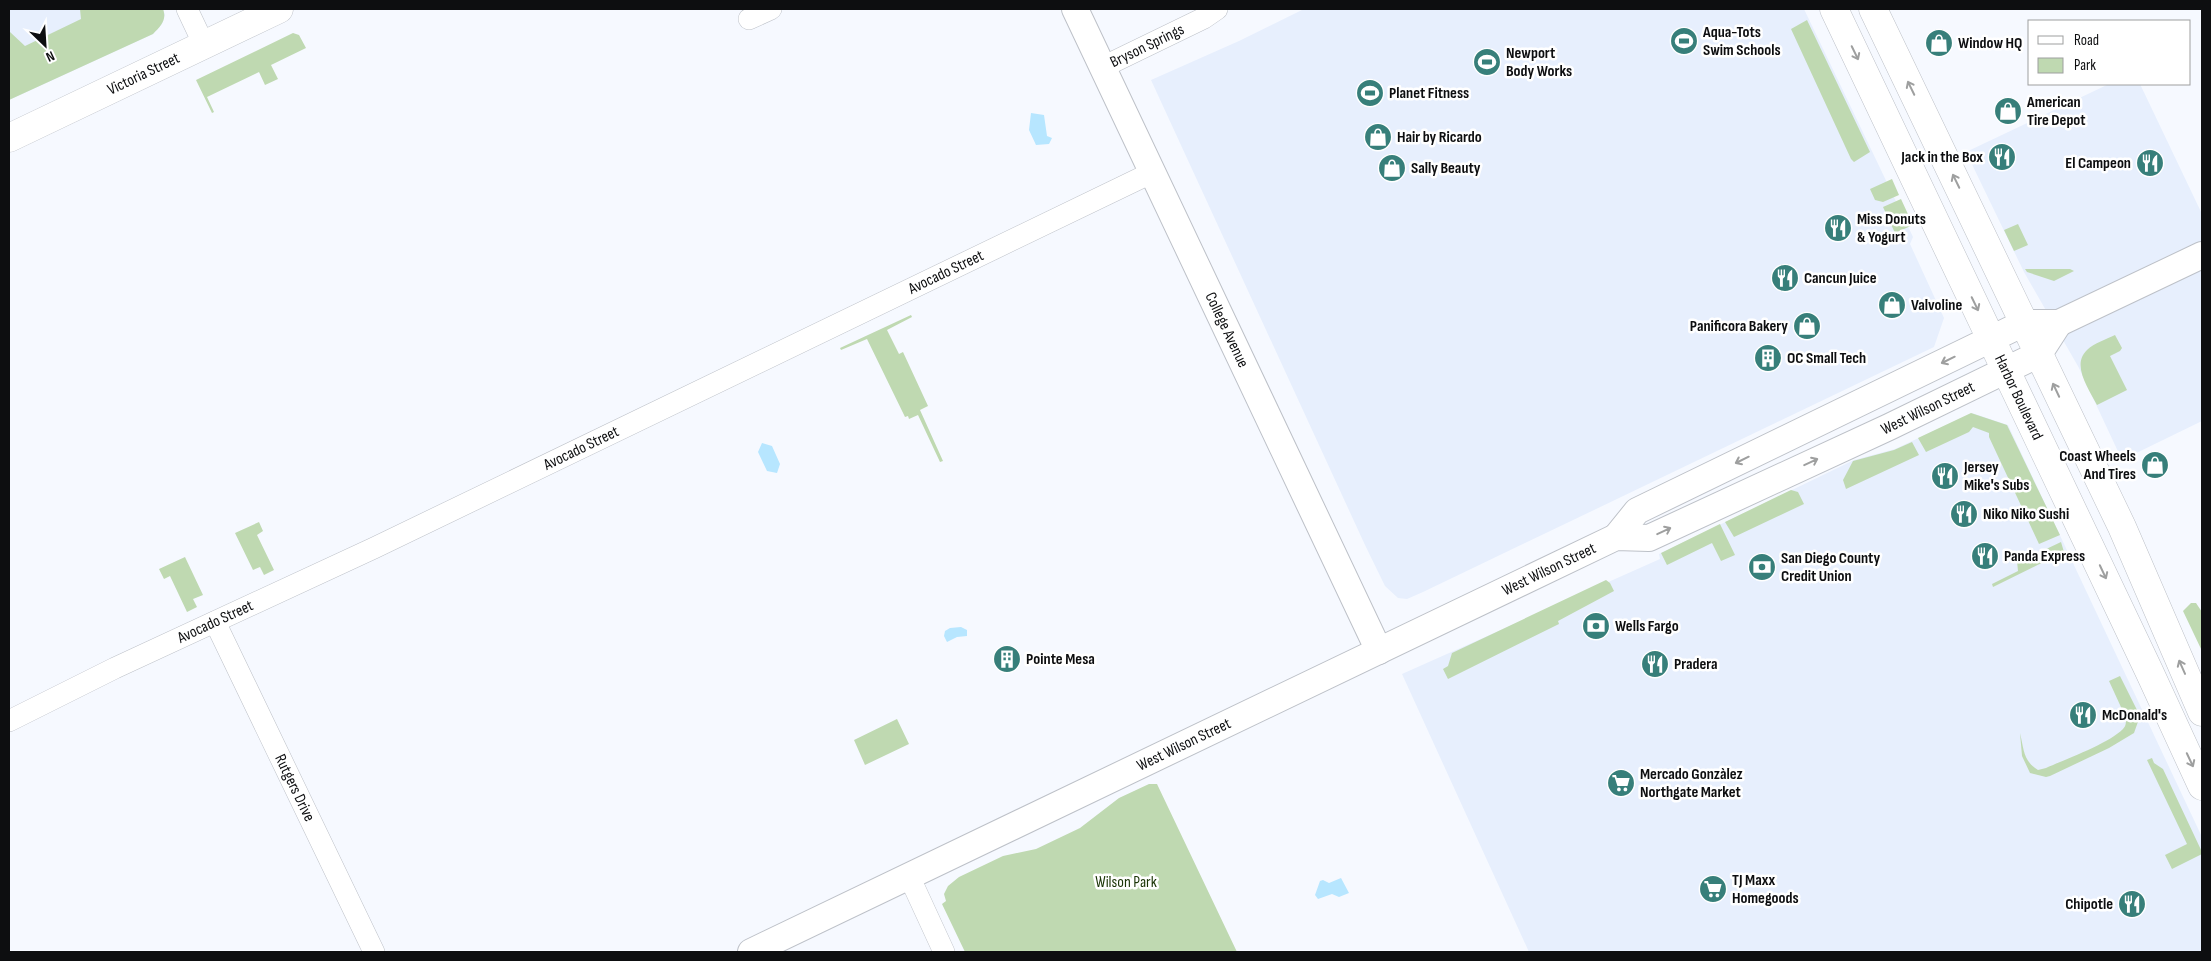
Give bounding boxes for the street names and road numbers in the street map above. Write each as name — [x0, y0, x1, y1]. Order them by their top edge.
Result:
street label: Bryson Springs — [1107, 20, 1187, 72]
street label: Victoria Street — [104, 48, 183, 99]
street label: Avocado Street — [904, 246, 987, 299]
street label: College Avenue — [1201, 289, 1253, 371]
street label: Harbor Boulevard — [1990, 352, 2047, 443]
street label: West Wilson Street — [1878, 377, 1978, 439]
street label: Avocado Street — [539, 422, 622, 475]
street label: West Wilson Street — [1499, 539, 1599, 600]
street label: Avocado Street — [173, 596, 256, 648]
street label: West Wilson Street — [1134, 714, 1234, 775]
street label: Rutgers Drive — [271, 751, 319, 824]

